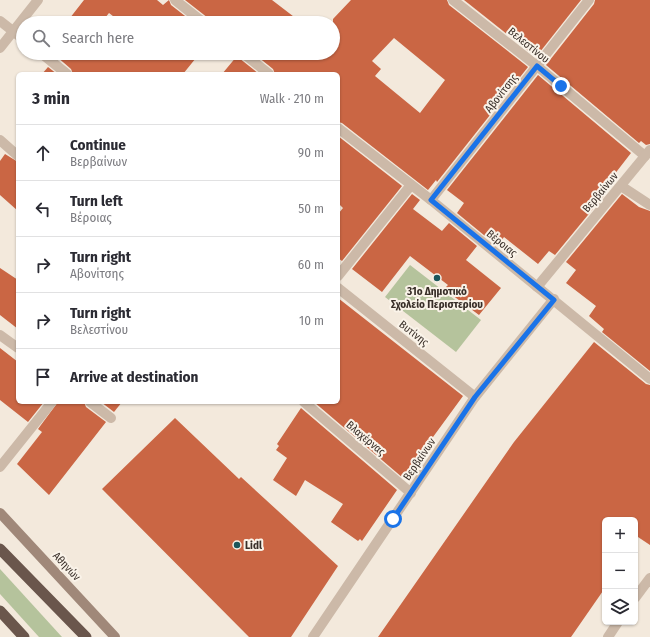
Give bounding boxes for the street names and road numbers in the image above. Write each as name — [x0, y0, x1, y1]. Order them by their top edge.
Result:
street label: Βελεστίνου — [505, 25, 552, 66]
street label: Αβονίτσης — [482, 71, 521, 115]
street label: Βερβαίνων — [580, 170, 621, 215]
street label: Βέροιας — [484, 227, 520, 260]
street label: Βυτίνης — [396, 318, 431, 349]
street label: Βλαχέρνας — [344, 418, 388, 459]
street label: Βερβαίνων — [401, 435, 438, 483]
street label: Αθηνών — [50, 549, 83, 583]

